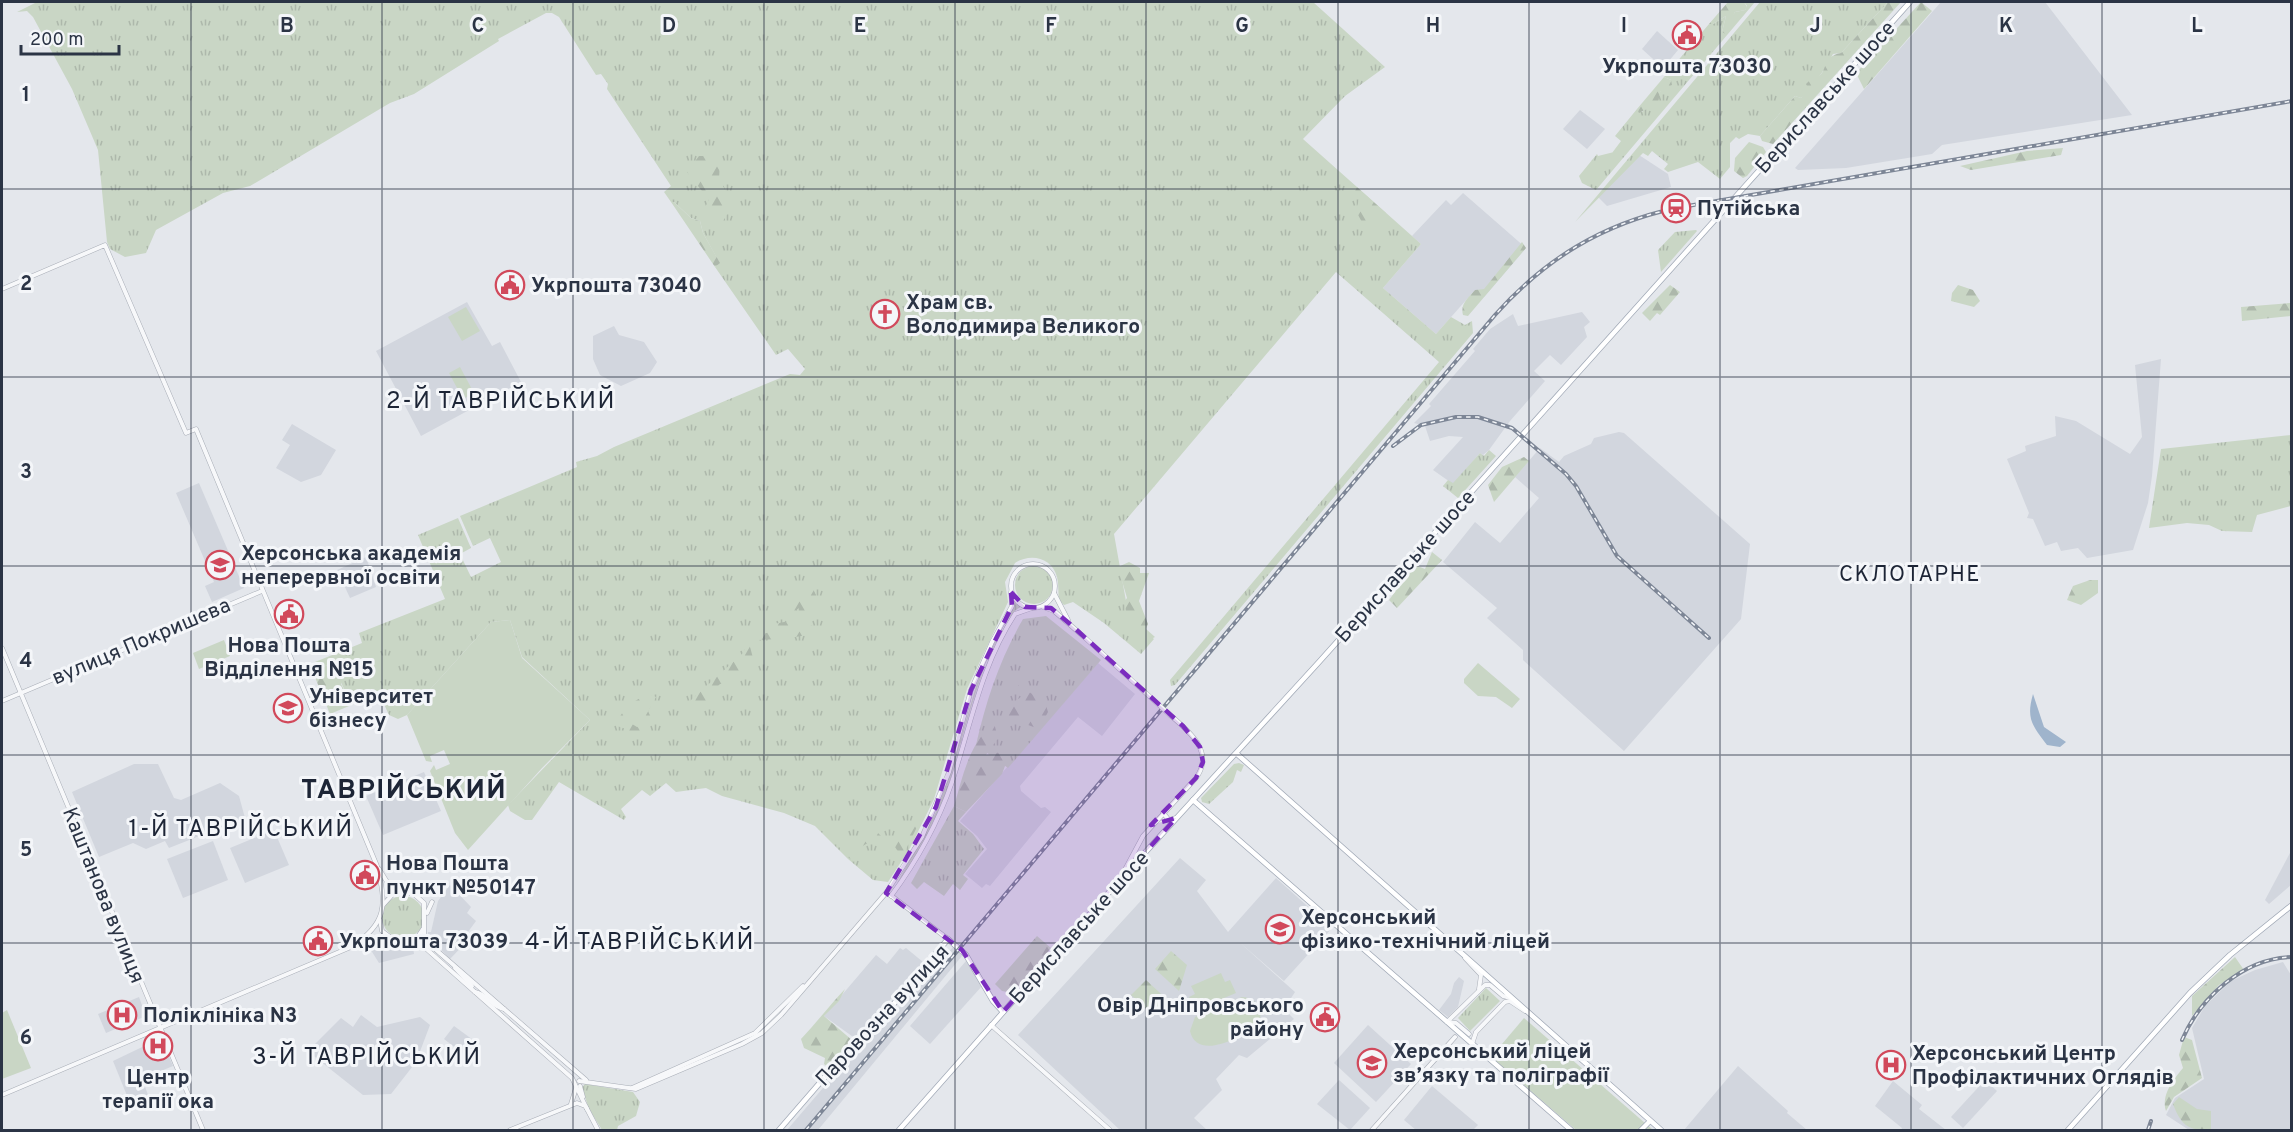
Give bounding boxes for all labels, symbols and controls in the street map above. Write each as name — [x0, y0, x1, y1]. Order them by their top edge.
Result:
text: B — [280, 14, 294, 40]
text: C — [472, 14, 484, 40]
text: D — [662, 14, 676, 40]
text: E — [854, 14, 866, 40]
text: F — [1045, 14, 1057, 40]
text: G — [1235, 14, 1249, 40]
text: H — [1426, 14, 1440, 40]
text: I — [1621, 14, 1627, 40]
text: J — [1809, 14, 1821, 40]
text: K — [1999, 14, 2013, 40]
text: L — [2191, 14, 2203, 40]
street label: Бериславське шосе — [1750, 16, 1902, 180]
scale bar — [21, 18, 118, 56]
public building icon: Укрпошта 73030 — [1671, 19, 1703, 51]
text: 200 m — [30, 29, 83, 52]
place label: Укрпошта 73030 — [1602, 54, 1772, 81]
text: 1 — [22, 83, 30, 109]
station icon: Путійська — [1660, 192, 1692, 224]
place label: Путійська — [1697, 196, 1800, 223]
public building icon: Укрпошта 73040 — [494, 269, 526, 301]
text: 2 — [20, 272, 32, 298]
place label: Укрпошта 73040 — [531, 273, 702, 300]
place label: Храм св. Володимира Великого — [906, 290, 1140, 341]
church icon: Храм св. Володимира Великого — [869, 298, 901, 330]
district label: 2-Й ТАВРІЙСЬКИЙ — [386, 385, 616, 417]
text: 3 — [20, 460, 32, 486]
street label: Бериславське шосе — [1330, 485, 1482, 649]
place label: Херсонська академія неперервної освіти — [241, 541, 461, 592]
school or university icon: Херсонська академія неперервної освіти — [204, 549, 236, 581]
district label: СКЛОТАРНЕ — [1839, 562, 1981, 589]
street label: вулиця Покришева — [48, 593, 235, 692]
public building icon: Нова Пошта Відділення №15 — [273, 598, 305, 630]
place label: Нова Пошта Відділення №15 — [204, 633, 374, 684]
text: 4 — [20, 649, 32, 675]
place label: Університет бізнесу — [309, 684, 433, 735]
school or university icon: Університет бізнесу — [272, 692, 304, 724]
district label: ТАВРІЙСЬКИЙ — [301, 773, 507, 808]
street label: Каштанова вулиця — [55, 804, 150, 988]
district label: 1-Й ТАВРІЙСЬКИЙ — [128, 813, 354, 845]
text: 5 — [20, 838, 32, 864]
street label: Бериславське шосе — [1004, 846, 1156, 1010]
place label: Нова Пошта пункт №50147 — [386, 851, 536, 902]
public building icon: Нова Пошта пункт №50147 — [349, 859, 381, 891]
place label: Херсонський фізико-технічний ліцей — [1301, 905, 1550, 956]
school or university icon: Херсонський фізико-технічний ліцей — [1264, 913, 1296, 945]
public building icon: Укрпошта 73039 — [302, 925, 334, 957]
district label: 4-Й ТАВРІЙСЬКИЙ — [525, 926, 755, 958]
place label: Укрпошта 73039 — [339, 929, 508, 956]
street label: Паровозна вулиця — [810, 939, 956, 1093]
place label: Овір Дніпровського району — [1097, 993, 1304, 1044]
hospital icon: Поліклініка N3 — [106, 999, 138, 1031]
public building icon: Овір Дніпровського району — [1309, 1001, 1341, 1033]
place label: Поліклініка N3 — [143, 1003, 297, 1030]
text: 6 — [20, 1026, 32, 1052]
hospital icon: Центр терапії ока — [142, 1030, 174, 1062]
place label: Херсонський ліцей зв’язку та поліграфії — [1393, 1039, 1610, 1090]
district label: 3-Й ТАВРІЙСЬКИЙ — [252, 1041, 482, 1073]
place label: Херсонський Центр Профілактичних Оглядів — [1912, 1041, 2174, 1092]
school or university icon: Херсонський ліцей зв’язку та поліграфії — [1356, 1047, 1388, 1079]
hospital icon: Херсонський Центр Профілактичних Оглядів — [1875, 1049, 1907, 1081]
place label: Центр терапії ока — [102, 1065, 214, 1116]

